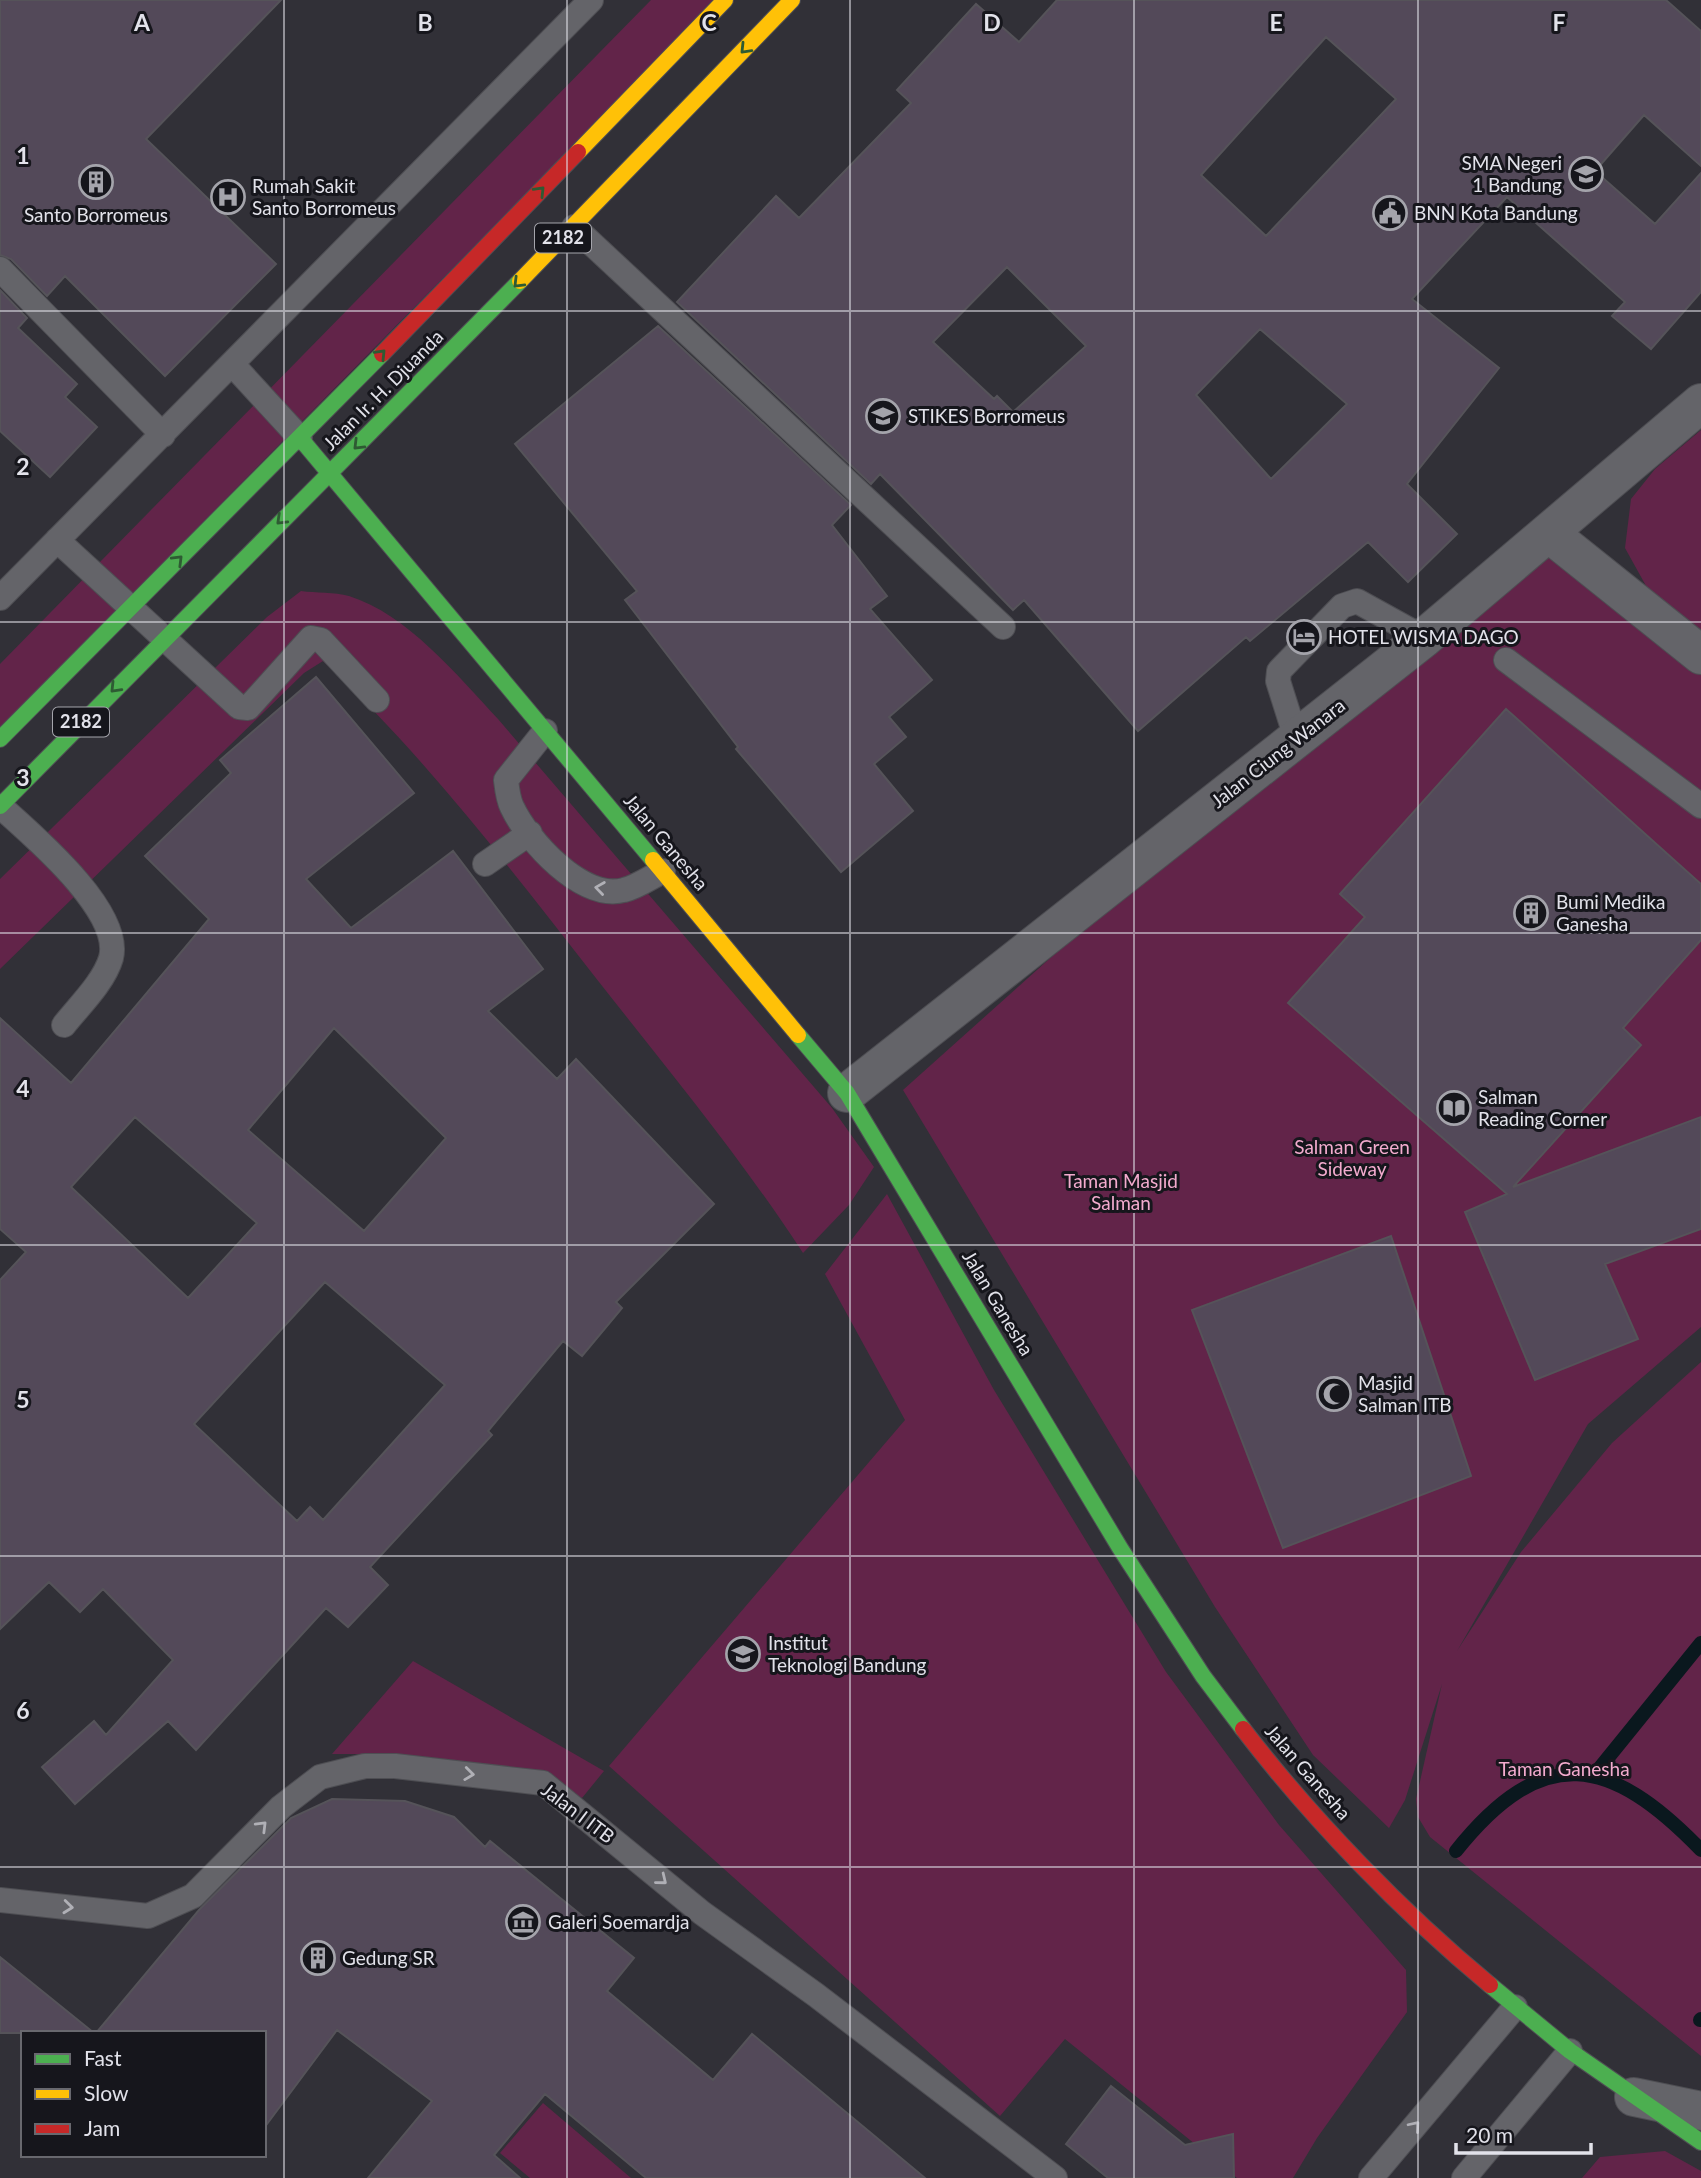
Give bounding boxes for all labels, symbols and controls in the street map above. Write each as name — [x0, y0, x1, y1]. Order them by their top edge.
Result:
text: A — [133, 8, 151, 36]
text: B — [417, 8, 433, 36]
text: C — [701, 8, 717, 36]
text: D — [983, 8, 1001, 36]
text: E — [1269, 8, 1283, 36]
text: F — [1552, 8, 1566, 36]
one-way arrow — [740, 41, 753, 54]
text: 1 — [16, 141, 30, 169]
place label: SMA Negeri 1 Bandung — [1461, 151, 1562, 196]
school or university icon: SMA Negeri 1 Bandung — [1567, 155, 1605, 193]
building icon: Santo Borromeus — [77, 163, 115, 201]
place label: Rumah Sakit Santo Borromeus — [252, 174, 396, 219]
hospital icon: Rumah Sakit Santo Borromeus — [209, 178, 247, 216]
one-way arrow — [532, 187, 545, 200]
public building icon: BNN Kota Bandung — [1371, 194, 1409, 232]
place label: BNN Kota Bandung — [1414, 201, 1578, 224]
place label: Santo Borromeus — [24, 203, 168, 226]
road number: 2182 — [535, 224, 591, 252]
one-way arrow — [514, 275, 527, 288]
street label: Jalan Ir. H. Djuanda — [318, 325, 448, 455]
one-way arrow — [373, 349, 386, 362]
school or university icon: STIKES Borromeus — [864, 397, 902, 435]
place label: STIKES Borromeus — [908, 404, 1065, 427]
one-way arrow — [353, 436, 366, 449]
text: 2 — [16, 452, 30, 480]
one-way arrow — [276, 511, 289, 524]
one-way arrow — [169, 555, 182, 568]
hotel icon: HOTEL WISMA DAGO — [1285, 618, 1323, 656]
place label: HOTEL WISMA DAGO — [1328, 625, 1519, 648]
one-way arrow — [110, 680, 123, 693]
street label: Jalan Ciung Wanara — [1206, 693, 1349, 812]
road number: 2182 — [53, 708, 109, 736]
text: 3 — [16, 763, 30, 791]
street label: Jalan Ganesha — [619, 789, 713, 895]
one-way arrow — [594, 881, 606, 896]
place label: Bumi Medika Ganesha — [1556, 890, 1665, 935]
building icon: Bumi Medika Ganesha — [1512, 894, 1550, 932]
text: 4 — [16, 1074, 30, 1102]
place label: Salman Reading Corner — [1478, 1085, 1607, 1130]
library icon: Salman Reading Corner — [1435, 1089, 1473, 1127]
park label: Salman Green Sideway — [1294, 1135, 1410, 1180]
park label: Taman Masjid Salman — [1064, 1169, 1178, 1214]
street label: Jalan Ganesha — [958, 1246, 1039, 1360]
place label: Masjid Salman ITB — [1358, 1371, 1451, 1416]
mosque icon: Masjid Salman ITB — [1315, 1375, 1353, 1413]
text: 5 — [16, 1385, 30, 1413]
place label: Institut Teknologi Bandung — [768, 1631, 926, 1676]
school or university icon: Institut Teknologi Bandung — [724, 1635, 762, 1673]
text: 6 — [16, 1696, 30, 1724]
street label: Jalan Ganesha — [1261, 1719, 1356, 1824]
park label: Taman Ganesha — [1498, 1757, 1630, 1780]
one-way arrow — [463, 1767, 475, 1782]
street label: Jalan I ITB — [537, 1778, 619, 1848]
one-way arrow — [253, 1822, 266, 1835]
one-way arrow — [654, 1871, 666, 1884]
one-way arrow — [62, 1900, 74, 1915]
museum icon: Galeri Soemardja — [504, 1903, 542, 1941]
place label: Galeri Soemardja — [548, 1910, 689, 1933]
building icon: Gedung SR — [299, 1939, 337, 1977]
place label: Gedung SR — [342, 1946, 435, 1969]
legend — [21, 2031, 266, 2157]
text: Fast — [84, 2045, 122, 2070]
text: Slow — [84, 2080, 129, 2105]
scale bar — [1456, 2112, 1591, 2156]
text: Jam — [84, 2115, 120, 2140]
one-way arrow — [1407, 2121, 1419, 2134]
text: 20 m — [1466, 2122, 1513, 2147]

